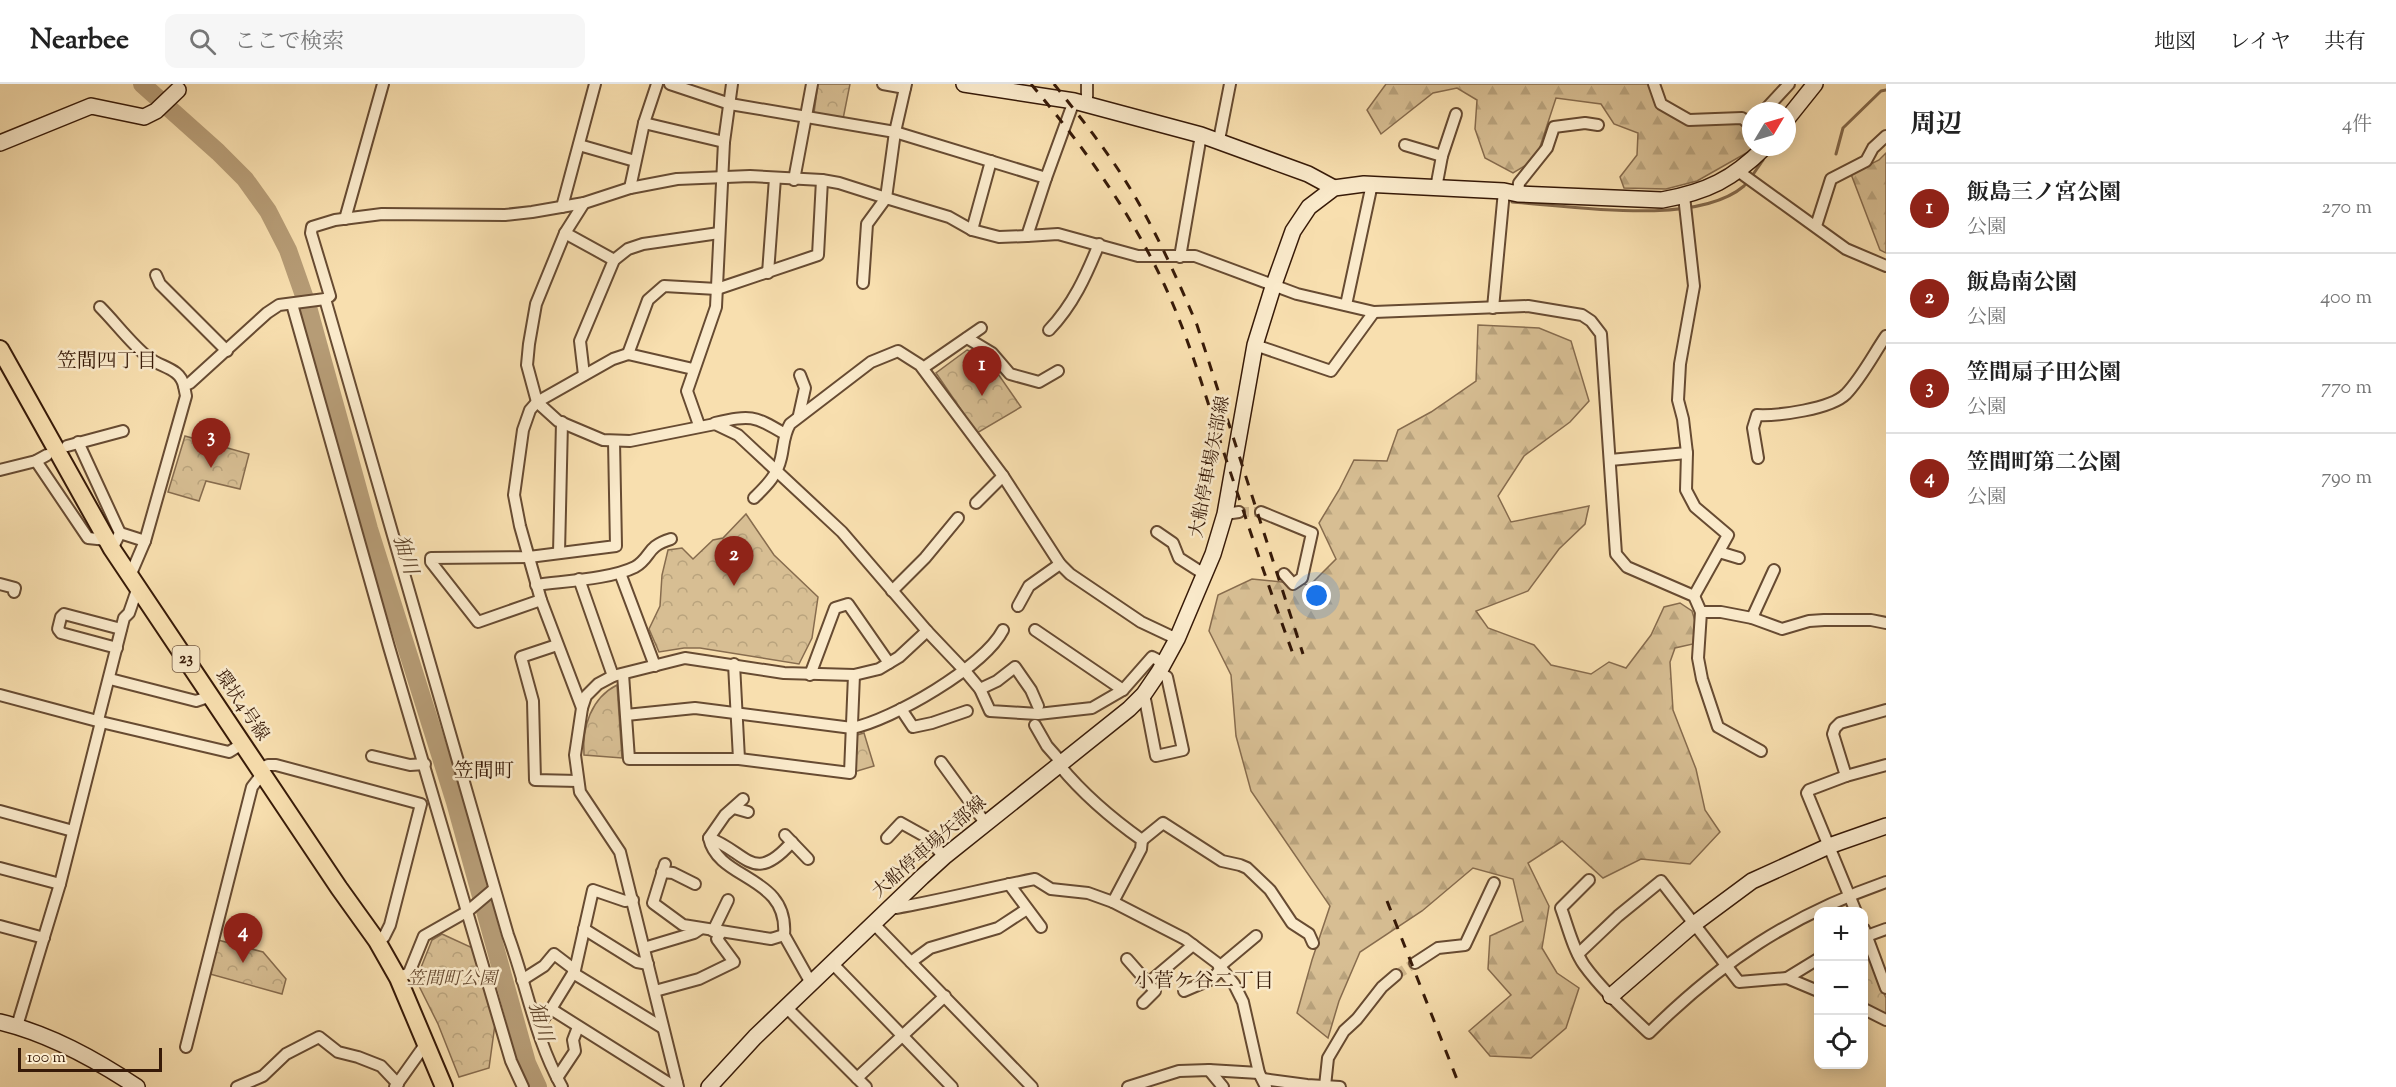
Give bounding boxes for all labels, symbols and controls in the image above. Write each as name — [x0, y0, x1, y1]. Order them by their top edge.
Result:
search box — [165, 14, 585, 68]
text: Nearbee — [30, 21, 129, 61]
icon: search — [186, 25, 219, 58]
text: ここで検索 — [234, 27, 344, 59]
text: 地図 — [2154, 28, 2196, 58]
text: レイヤ — [2229, 28, 2291, 58]
text: 共有 — [2324, 28, 2366, 58]
north arrow — [1742, 102, 1796, 156]
text: 周辺 — [1910, 107, 1962, 144]
text: 4件 — [2342, 111, 2372, 140]
text: 飯島三ノ宮公園 — [1967, 178, 2121, 210]
text: 1 — [1926, 194, 1933, 223]
text: 270 m — [2322, 194, 2372, 223]
text: 公園 — [1967, 214, 2007, 243]
text: 飯島南公園 — [1967, 268, 2077, 300]
text: 2 — [1925, 284, 1934, 313]
text: 400 m — [2320, 284, 2372, 313]
text: 公園 — [1967, 304, 2007, 333]
pin: 1 — [962, 346, 1002, 396]
district label: 笠間四丁目 — [57, 348, 157, 377]
text: 笠間扇子田公園 — [1967, 358, 2121, 390]
text: 3 — [1925, 374, 1934, 403]
text: 770 m — [2321, 374, 2372, 403]
street label: 大船停車場矢部線 — [1185, 394, 1237, 540]
text: 公園 — [1967, 394, 2007, 423]
pin: 3 — [192, 418, 230, 468]
text: 笠間町第二公園 — [1967, 448, 2121, 480]
text: 4 — [1924, 464, 1935, 493]
text: 790 m — [2321, 464, 2372, 493]
text: 公園 — [1967, 484, 2007, 513]
water label: 㹨川 — [384, 532, 424, 580]
pin: 2 — [714, 536, 754, 586]
your location — [1302, 581, 1331, 610]
road number: 23 — [172, 646, 200, 672]
street label: 環状4号線 — [208, 665, 274, 747]
district label: 笠間町 — [454, 758, 514, 787]
street label: 大船停車場矢部線 — [867, 791, 993, 905]
map controls — [1814, 907, 1868, 1069]
button: + — [1814, 907, 1868, 961]
pin: 4 — [224, 914, 262, 963]
button: − — [1814, 961, 1868, 1015]
park label: 笠間町公園 — [407, 967, 500, 993]
district label: 小菅ケ谷二丁目 — [1134, 968, 1274, 997]
water label: 㹨川 — [520, 999, 559, 1047]
button: locate — [1814, 1015, 1868, 1069]
scale bar — [18, 1045, 162, 1072]
text: 100 m — [27, 1047, 66, 1070]

